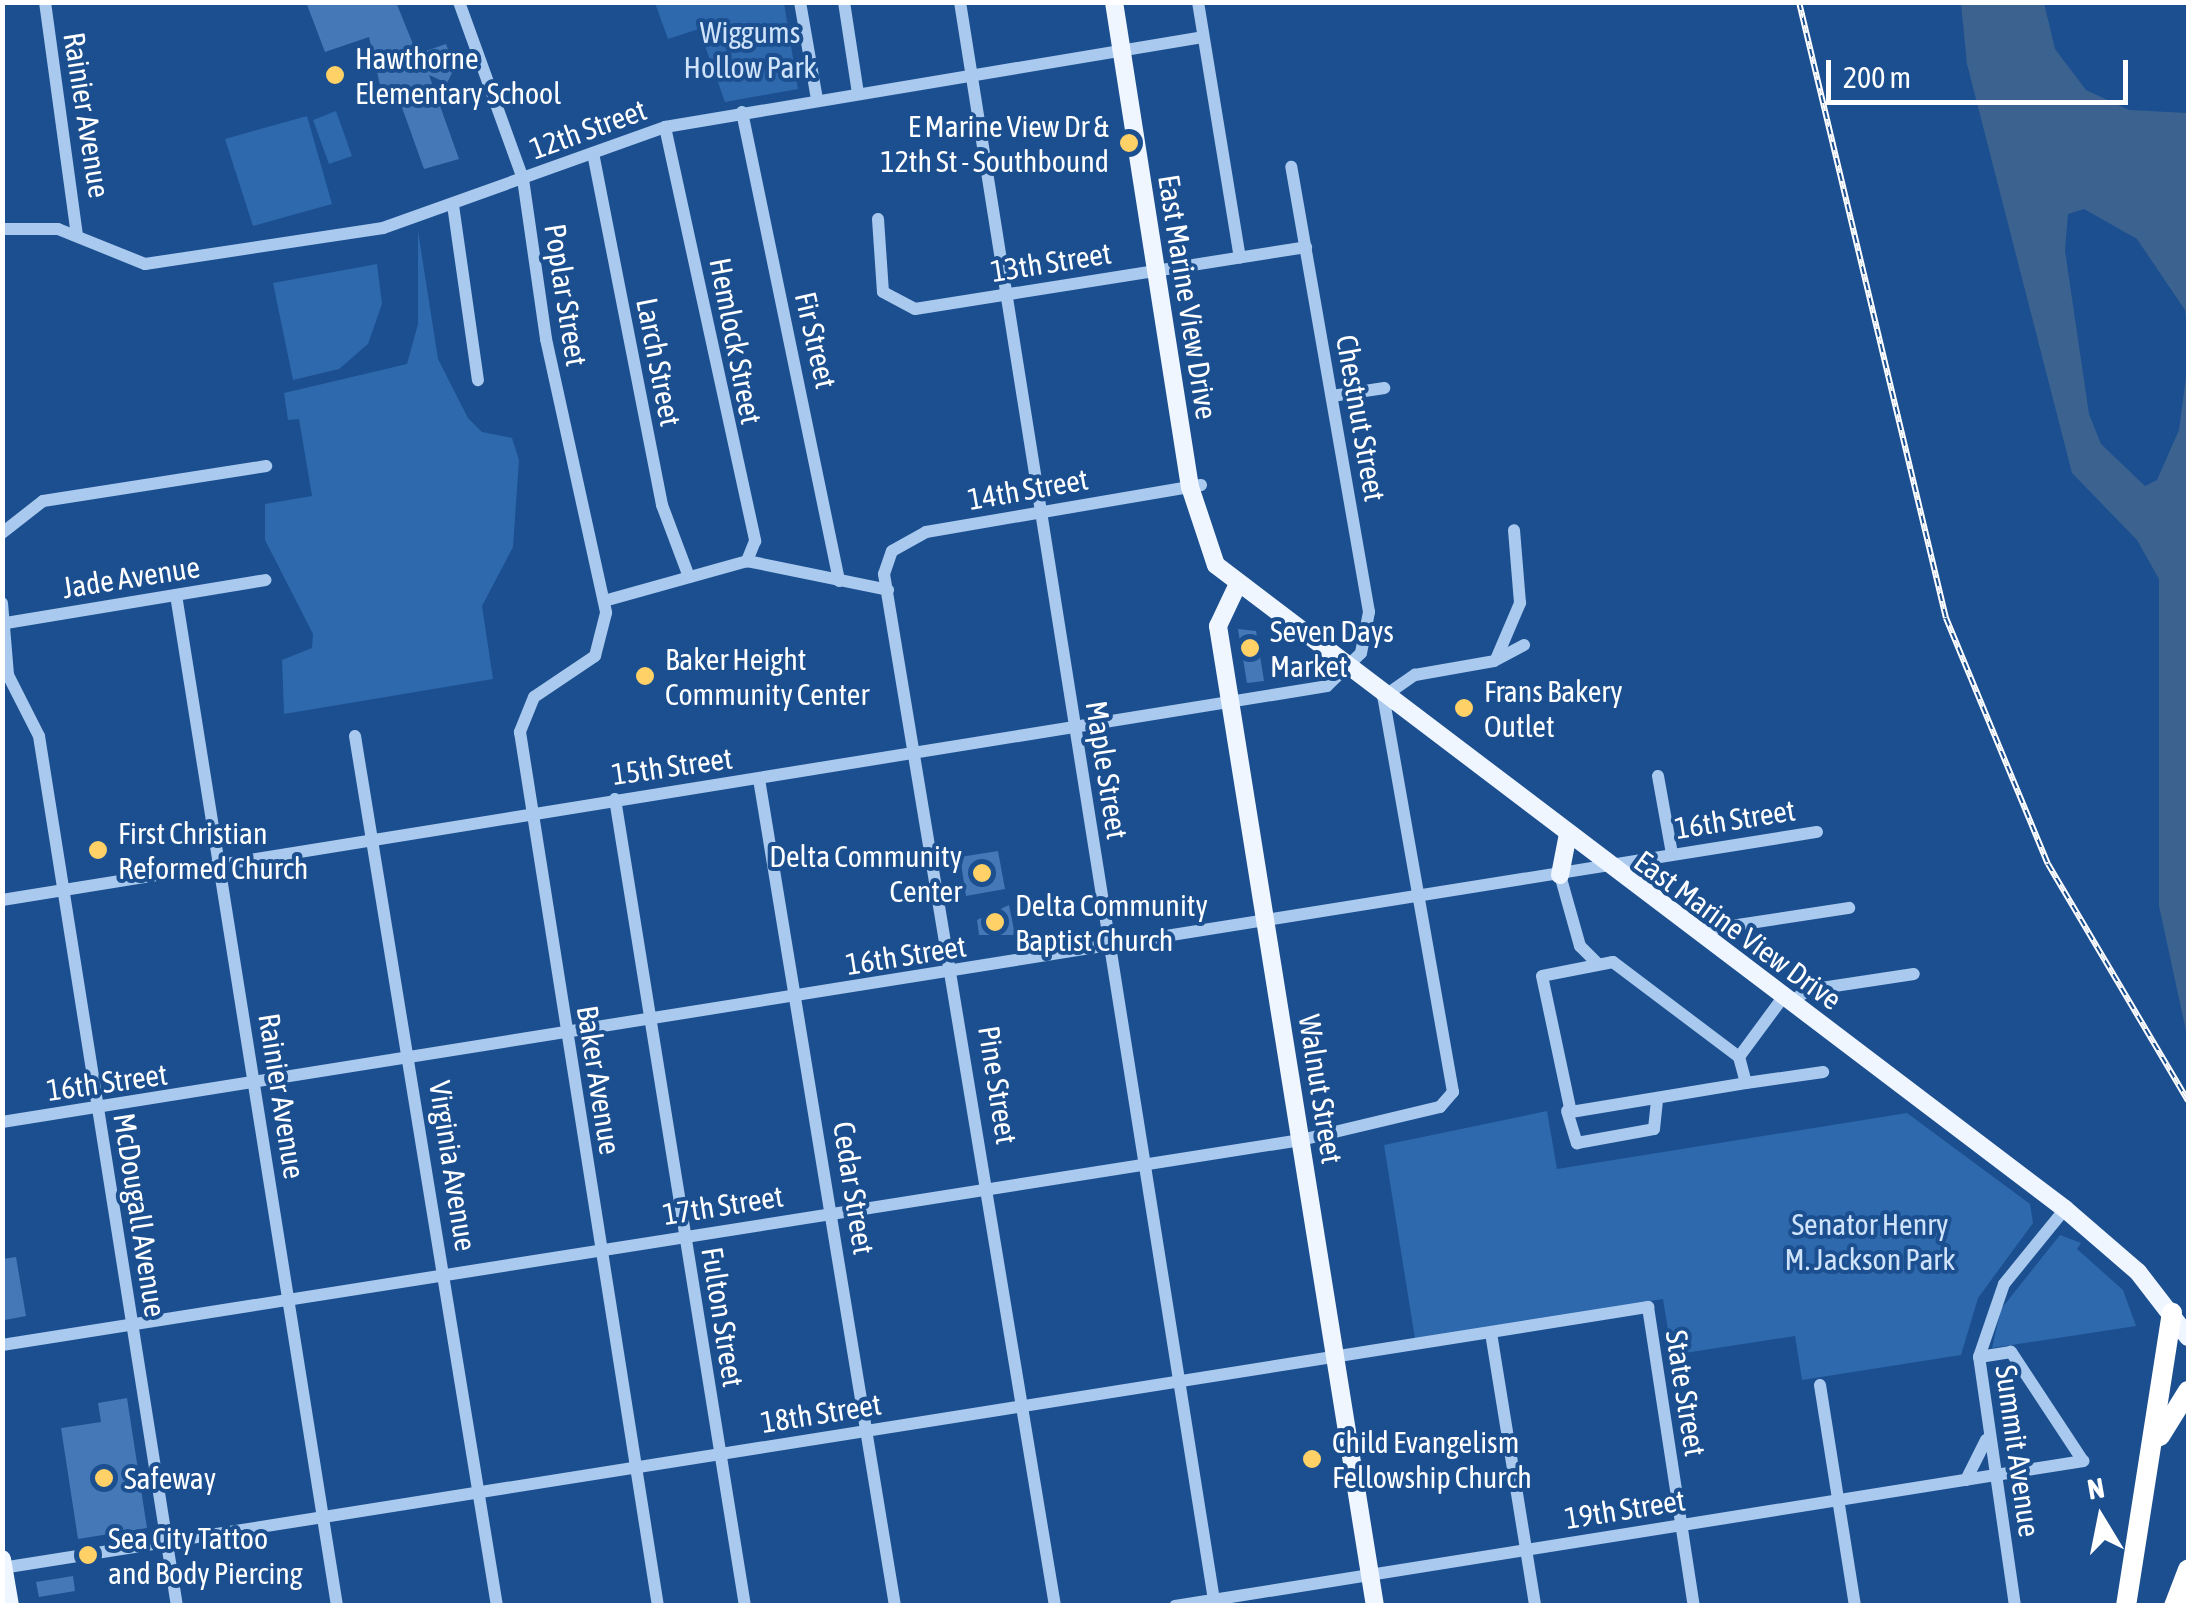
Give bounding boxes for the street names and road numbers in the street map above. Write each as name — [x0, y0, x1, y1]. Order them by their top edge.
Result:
street label: Rainier Avenue — [56, 30, 118, 200]
street label: 12th Street — [525, 91, 651, 167]
street label: East Marine View Drive — [1151, 172, 1225, 422]
street label: Poplar Street — [537, 221, 595, 369]
street label: 13th Street — [988, 235, 1114, 289]
street label: Hemlock Street — [702, 255, 770, 427]
street label: Fir Street — [787, 288, 845, 392]
street label: Larch Street — [629, 295, 689, 429]
street label: Chestnut Street — [1329, 332, 1393, 504]
street label: 14th Street — [965, 461, 1091, 517]
street label: Jade Avenue — [60, 548, 202, 606]
street label: Maple Street — [1078, 698, 1136, 842]
street label: 15th Street — [609, 740, 735, 792]
street label: 16th Street — [1672, 792, 1798, 846]
street label: East Marine View Drive — [1627, 843, 1849, 1017]
street label: 16th Street — [843, 928, 969, 982]
street label: Baker Avenue — [569, 1003, 629, 1157]
street label: Rainier Avenue — [251, 1011, 313, 1181]
street label: Walnut Street — [1291, 1012, 1351, 1166]
street label: Pine Street — [971, 1023, 1025, 1147]
street label: 16th Street — [44, 1056, 170, 1108]
street label: Virginia Avenue — [422, 1078, 484, 1254]
street label: McDougall Avenue — [106, 1111, 174, 1319]
street label: Cedar Street — [826, 1119, 882, 1257]
street label: 17th Street — [660, 1178, 786, 1232]
street label: Fulton Street — [694, 1244, 752, 1390]
street label: State Street — [1658, 1327, 1714, 1459]
street label: Summit Avenue — [1988, 1363, 2048, 1539]
street label: 18th Street — [758, 1386, 884, 1440]
street label: 19th Street — [1562, 1482, 1688, 1536]

